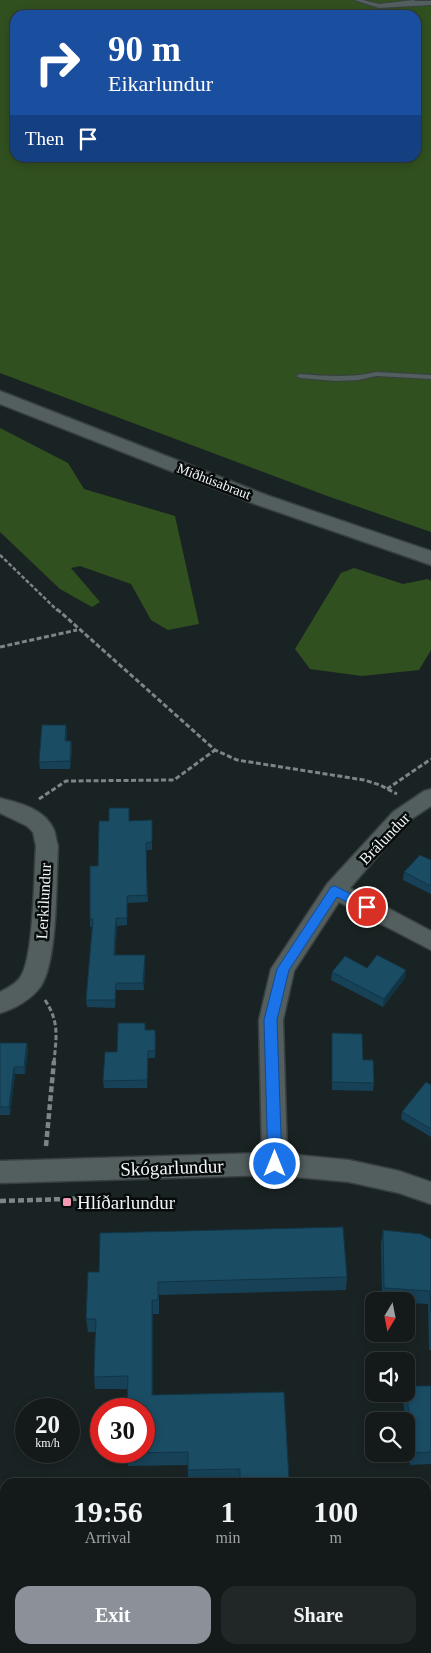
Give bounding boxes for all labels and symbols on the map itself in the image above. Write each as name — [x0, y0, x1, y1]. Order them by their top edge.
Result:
street label: Miðhúsabraut — [175, 461, 253, 502]
street label: Brálundur — [356, 809, 413, 868]
street label: Lerkilundur — [33, 862, 54, 940]
pin — [346, 886, 388, 928]
position arrow — [248, 1137, 300, 1189]
street label: Skógarlundur — [120, 1155, 225, 1180]
place label: Hlíðarlundur — [77, 1192, 176, 1213]
marker: Hlíðarlundur — [61, 1196, 73, 1208]
north arrow — [365, 1292, 415, 1342]
speed limit sign: 30 — [90, 1398, 155, 1463]

